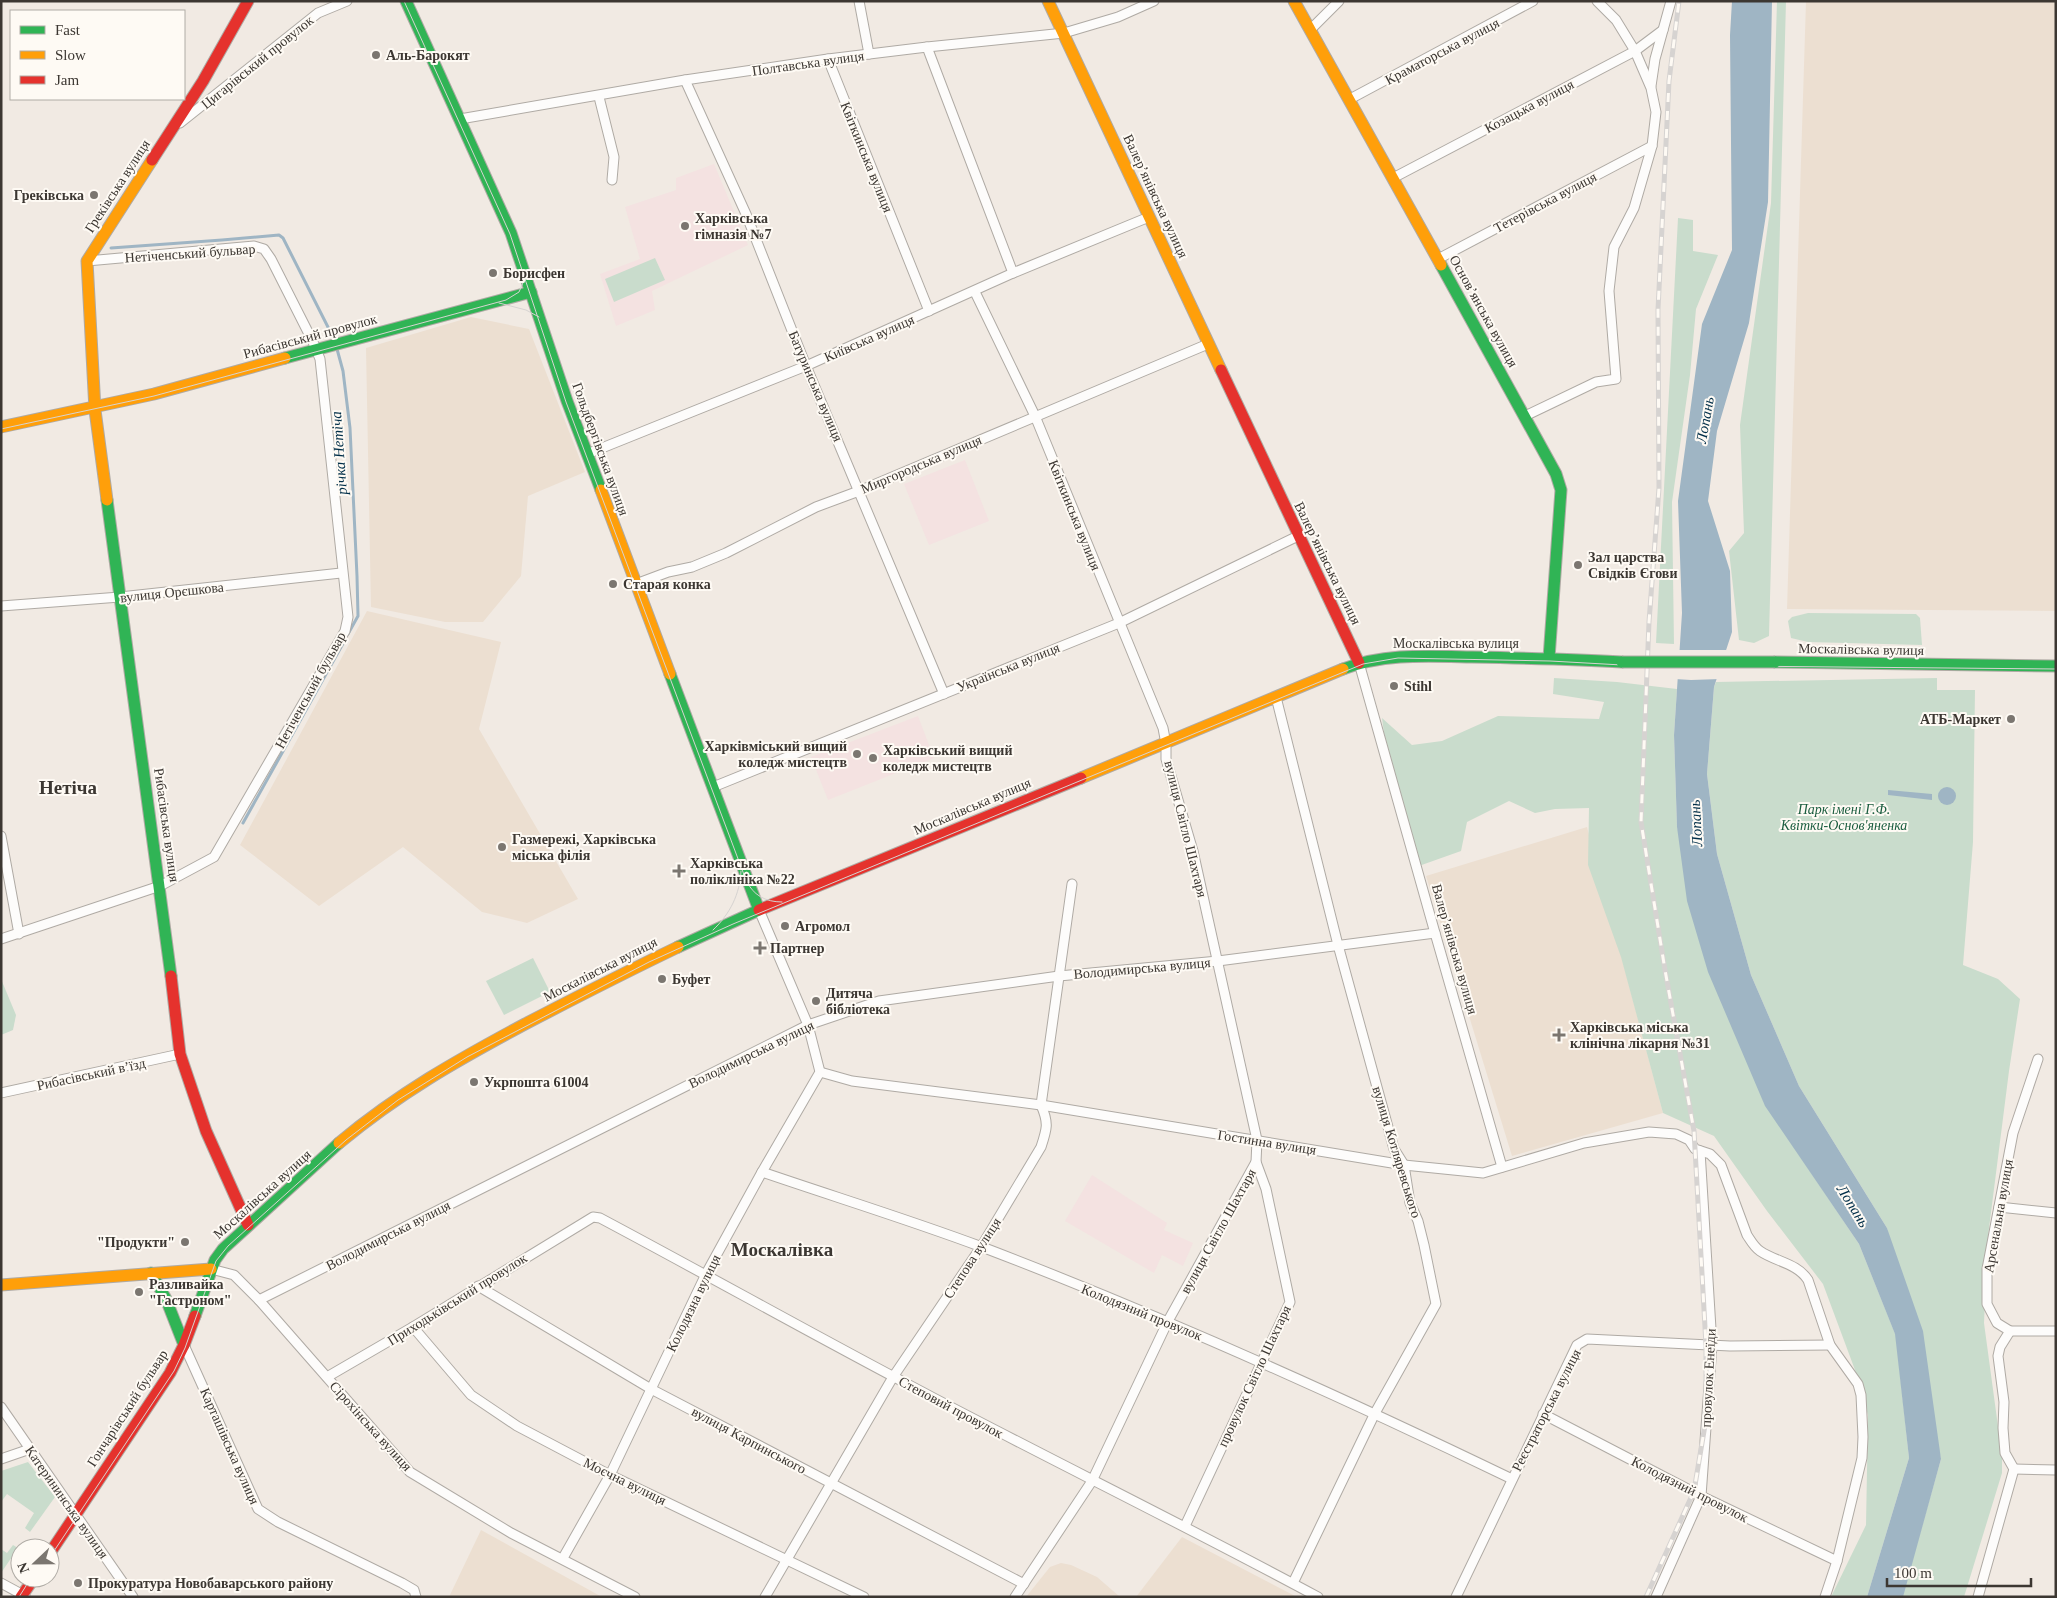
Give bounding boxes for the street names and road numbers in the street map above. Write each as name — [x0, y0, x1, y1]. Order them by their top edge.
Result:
street label: Цигарівський провулок — [198, 12, 316, 112]
street label: Краматорська вулиця — [1383, 15, 1502, 88]
street label: Полтавська вулиця — [751, 48, 866, 79]
street label: Козацька вулиця — [1482, 76, 1577, 136]
street label: Квіткинська вулиця — [838, 100, 896, 215]
street label: Валер’янівська вулиця — [1120, 132, 1191, 261]
street label: Греківська вулиця — [82, 137, 153, 235]
street label: Тетерівська вулиця — [1491, 169, 1599, 236]
street label: Нетіченський бульвар — [124, 241, 256, 266]
street label: Основ’янська вулиця — [1446, 253, 1521, 370]
street label: Рибасівський провулок — [242, 311, 379, 362]
street label: Київська вулиця — [822, 312, 917, 365]
street label: Батуринська вулиця — [785, 329, 846, 444]
street label: Гольдбергівська вулиця — [569, 381, 632, 518]
street label: Миргородська вулиця — [858, 432, 984, 497]
street label: Квіткинська вулиця — [1046, 458, 1104, 573]
street label: Валер’янівська вулиця — [1291, 499, 1364, 628]
street label: вулиця Орєшкова — [120, 580, 225, 605]
street label: Нетіченський бульвар — [272, 629, 349, 751]
street label: Москалівська вулиця — [1393, 636, 1519, 651]
street label: Українська вулиця — [954, 640, 1062, 695]
street label: Москалівська вулиця — [1798, 641, 1925, 658]
street label: вулиця Світло Шахтаря — [1161, 759, 1210, 900]
street label: Рибасівська вулиця — [151, 767, 182, 884]
street label: Москалівська вулиця — [911, 775, 1034, 838]
street label: Валер’янівська вулиця — [1429, 882, 1480, 1016]
street label: Москалівська вулиця — [541, 934, 660, 1005]
street label: Володимирська вулиця — [1073, 955, 1212, 982]
street label: Володимирська вулиця — [686, 1017, 817, 1091]
street label: Рибасівський в’їзд — [35, 1056, 147, 1093]
street label: вулиця Котляревського — [1369, 1084, 1424, 1220]
street label: Гостинна вулиця — [1217, 1127, 1318, 1158]
street label: Москалівська вулиця — [211, 1146, 315, 1242]
street label: Арсенальна вулиця — [1981, 1158, 2016, 1274]
street label: вулиця Світло Шахтаря — [1178, 1166, 1259, 1296]
street label: Володимирська вулиця — [324, 1197, 453, 1273]
street label: Степова вулиця — [941, 1215, 1004, 1301]
street label: Приходьківський провулок — [385, 1250, 530, 1348]
street label: Колодязна вулиця — [663, 1252, 724, 1354]
street label: Колодязний провулок — [1079, 1281, 1205, 1344]
street label: провулок Світло Шахтаря — [1215, 1303, 1294, 1449]
street label: провулок Енеїди — [1698, 1328, 1719, 1428]
street label: Реєстраторська вулиця — [1509, 1346, 1584, 1474]
street label: Гончарівський бульвар — [84, 1347, 171, 1469]
street label: Степовий провулок — [896, 1374, 1006, 1441]
street label: Сірохінська вулиця — [327, 1379, 415, 1475]
street label: Карташівська вулиця — [197, 1386, 262, 1507]
street label: вулиця Карпинського — [689, 1404, 809, 1477]
street label: Катерининська вулиця — [22, 1443, 112, 1562]
street label: Колодязний провулок — [1629, 1454, 1751, 1525]
street label: Моєчна вулиця — [581, 1455, 669, 1508]

